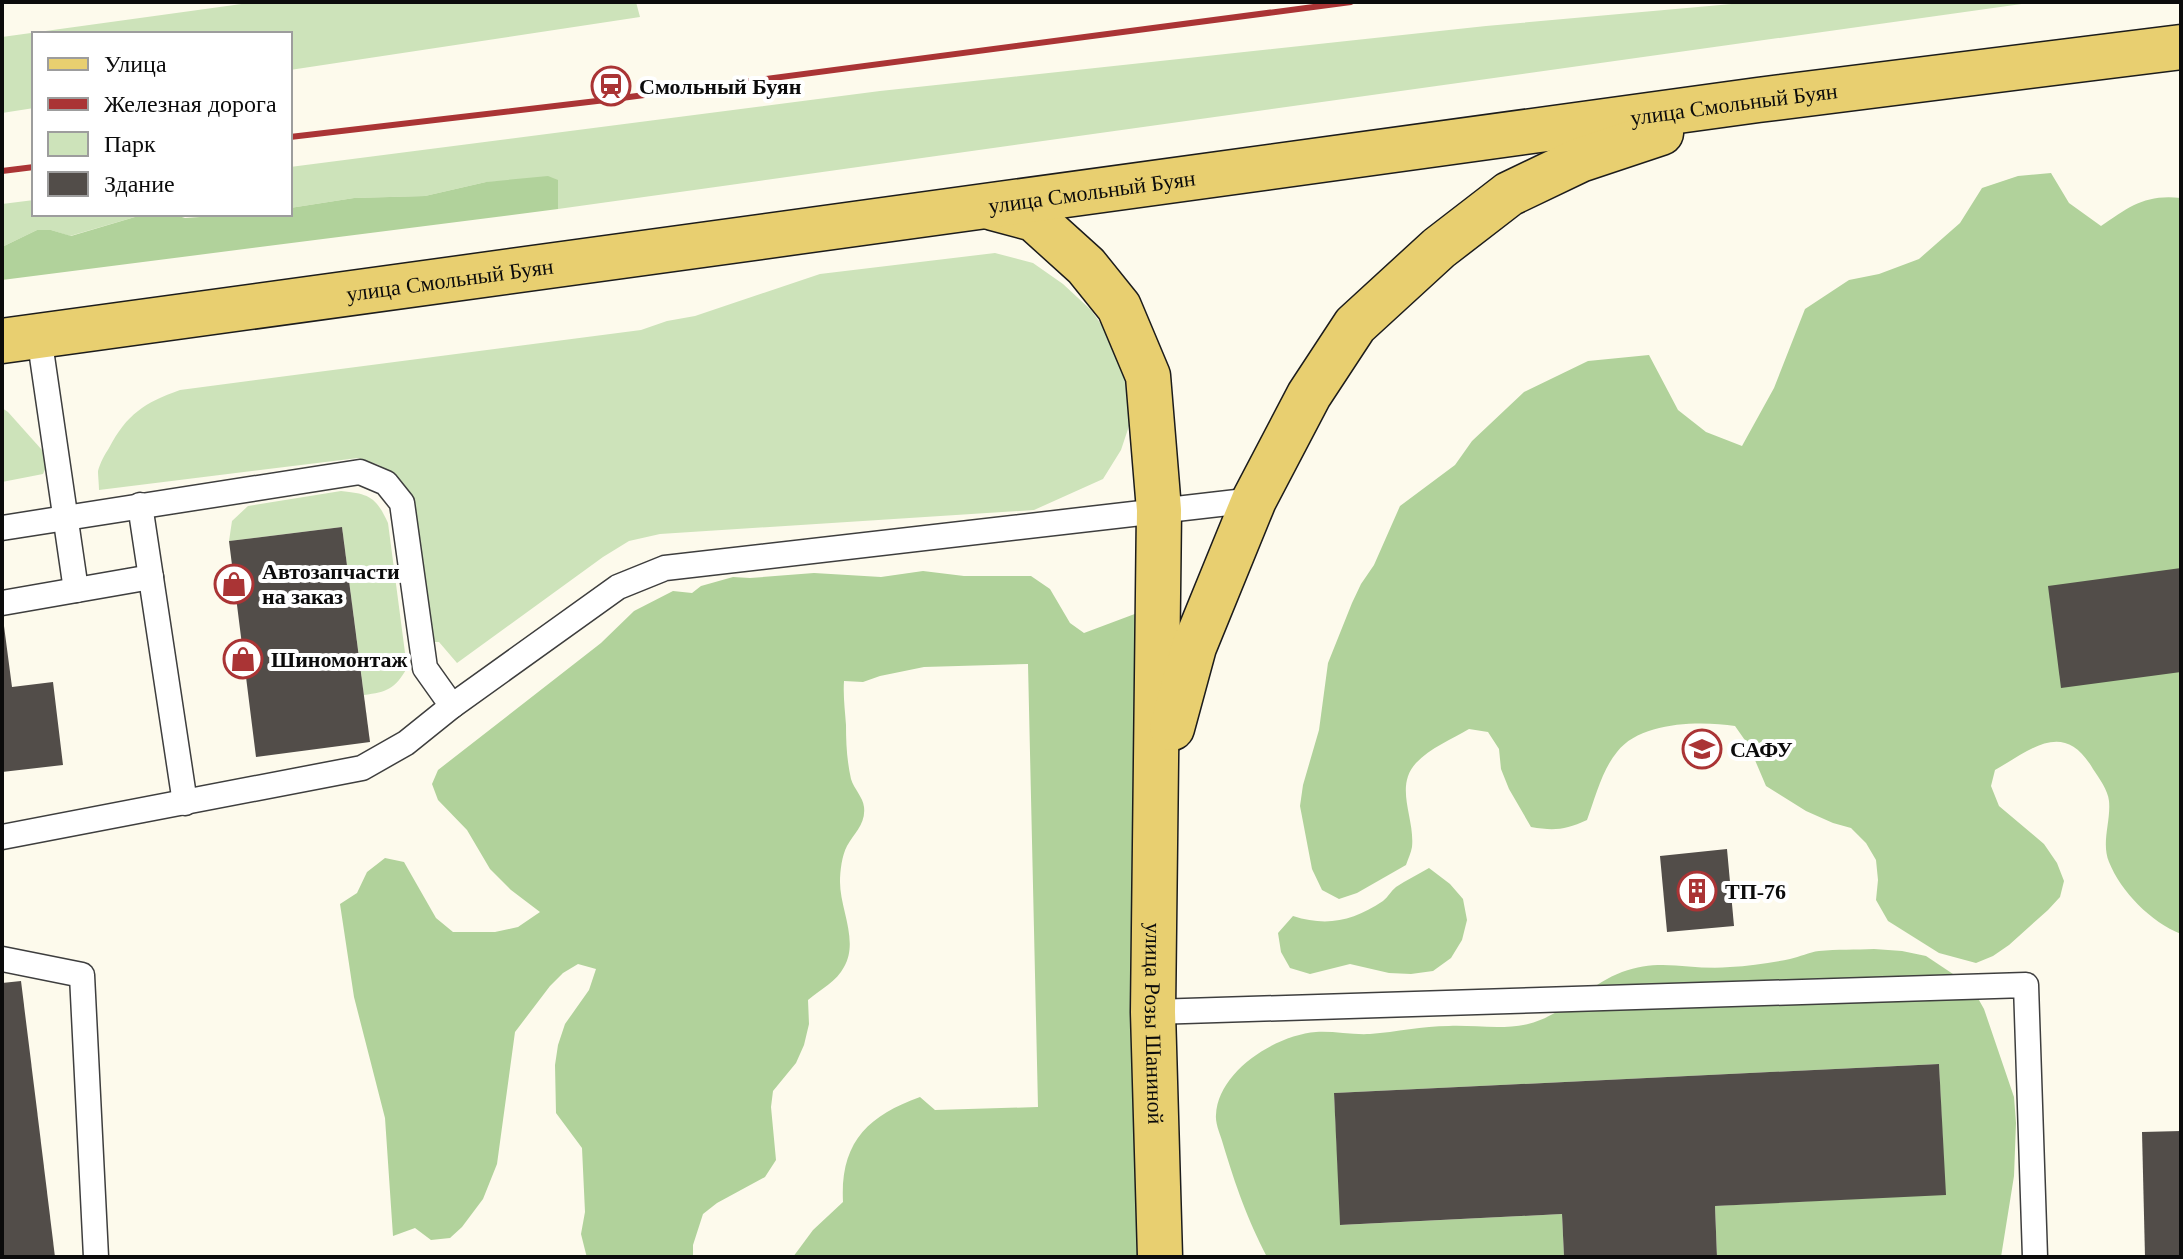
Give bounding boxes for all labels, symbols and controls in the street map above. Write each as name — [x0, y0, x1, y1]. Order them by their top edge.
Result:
legend — [32, 32, 292, 216]
text: Улица — [104, 51, 167, 77]
station icon: Смольный Буян — [590, 65, 632, 107]
place label: Смольный Буян — [639, 74, 802, 99]
street label: улица Смольный Буян — [1629, 78, 1839, 130]
text: Железная дорога — [104, 91, 277, 117]
text: Парк — [104, 131, 156, 157]
street label: улица Смольный Буян — [987, 165, 1197, 218]
text: Здание — [104, 171, 175, 197]
street label: улица Смольный Буян — [345, 253, 555, 307]
place label: Автозапчасти на заказ — [262, 559, 400, 609]
shop icon: Автозапчасти на заказ — [213, 563, 255, 605]
shop icon: Шиномонтаж — [222, 638, 264, 680]
place label: Шиномонтаж — [271, 647, 408, 672]
school or university icon: САФУ — [1681, 728, 1723, 770]
place label: САФУ — [1730, 737, 1793, 762]
building icon: ТП-76 — [1676, 870, 1718, 912]
place label: ТП-76 — [1725, 879, 1786, 904]
street label: улица Розы Шаниной — [1140, 923, 1168, 1125]

